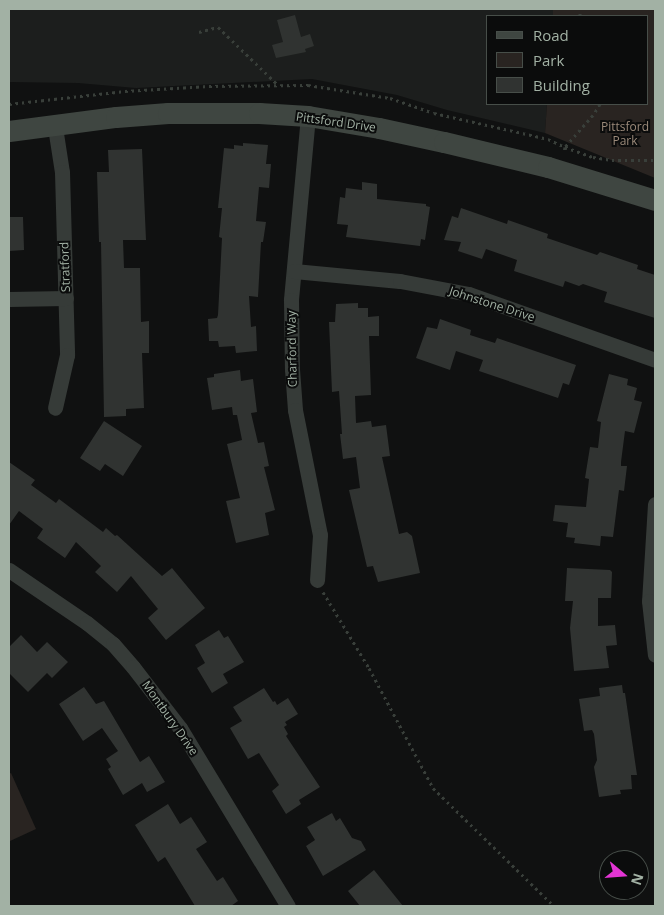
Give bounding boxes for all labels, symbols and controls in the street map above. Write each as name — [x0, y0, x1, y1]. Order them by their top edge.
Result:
legend — [487, 15, 649, 105]
text: Road — [533, 25, 569, 45]
text: Park — [533, 50, 564, 70]
text: Building — [533, 75, 590, 95]
street label: Pittsford Drive — [295, 109, 377, 135]
park label: Pittsford Park — [601, 120, 649, 148]
street label: Stratford — [57, 242, 73, 292]
street label: Johnstone Drive — [447, 283, 537, 325]
street label: Charford Way — [284, 310, 300, 388]
street label: Montbury Drive — [139, 678, 201, 758]
north arrow — [599, 850, 649, 900]
text: N — [627, 871, 649, 888]

